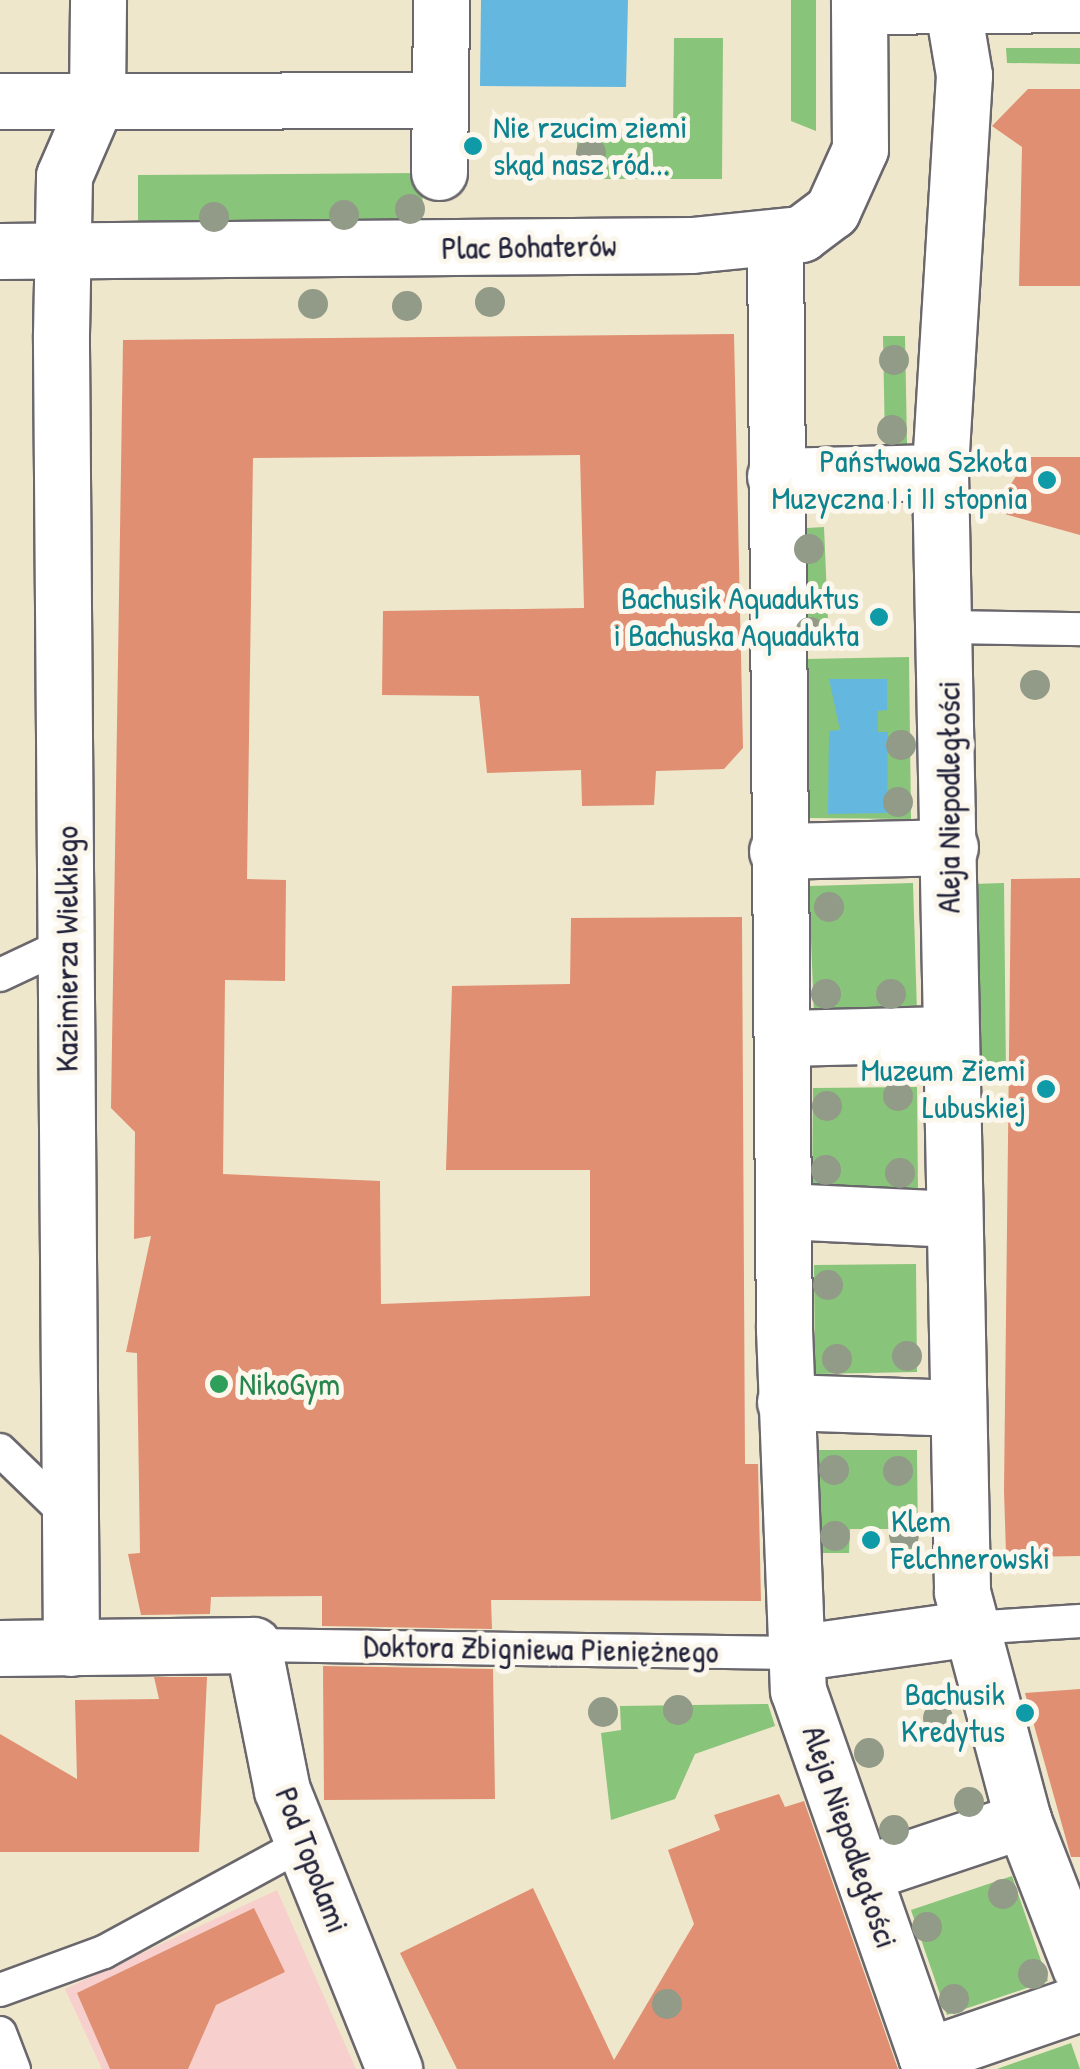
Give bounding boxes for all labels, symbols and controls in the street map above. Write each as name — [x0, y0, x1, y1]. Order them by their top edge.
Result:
place label: Nie rzucim ziemi skąd nasz ród... — [493, 109, 687, 184]
marker: Nie rzucim ziemi skąd nasz ród... — [462, 135, 484, 157]
street label: Plac Bohaterów — [441, 226, 617, 268]
place label: Państwowa Szkoła Muzyczna I i II stopnia — [772, 443, 1027, 518]
marker: Państwowa Szkoła Muzyczna I i II stopnia — [1036, 469, 1058, 491]
place label: Bachusik Aquaduktus i Bachuska Aquadukta — [614, 580, 859, 655]
marker: Bachusik Aquaduktus i Bachuska Aquadukta — [868, 606, 890, 628]
street label: Aleja Niepodległości — [930, 681, 968, 913]
street label: Kazimierza Wielkiego — [48, 826, 86, 1072]
place label: Muzeum Ziemi Lubuskiej — [861, 1052, 1026, 1127]
marker: Muzeum Ziemi Lubuskiej — [1035, 1078, 1057, 1100]
place label: NikoGym — [239, 1365, 340, 1403]
marker: NikoGym — [208, 1373, 230, 1395]
place label: Klem Felchnerowski — [891, 1503, 1050, 1578]
marker: Klem Felchnerowski — [860, 1529, 882, 1551]
street label: Doktora Zbigniewa Pieniężnego — [363, 1627, 719, 1671]
place label: Bachusik Kredytus — [901, 1676, 1005, 1751]
marker: Bachusik Kredytus — [1014, 1702, 1036, 1724]
street label: Aleja Niepodległości — [794, 1721, 906, 1953]
street label: Pod Topolami — [267, 1782, 357, 1938]

